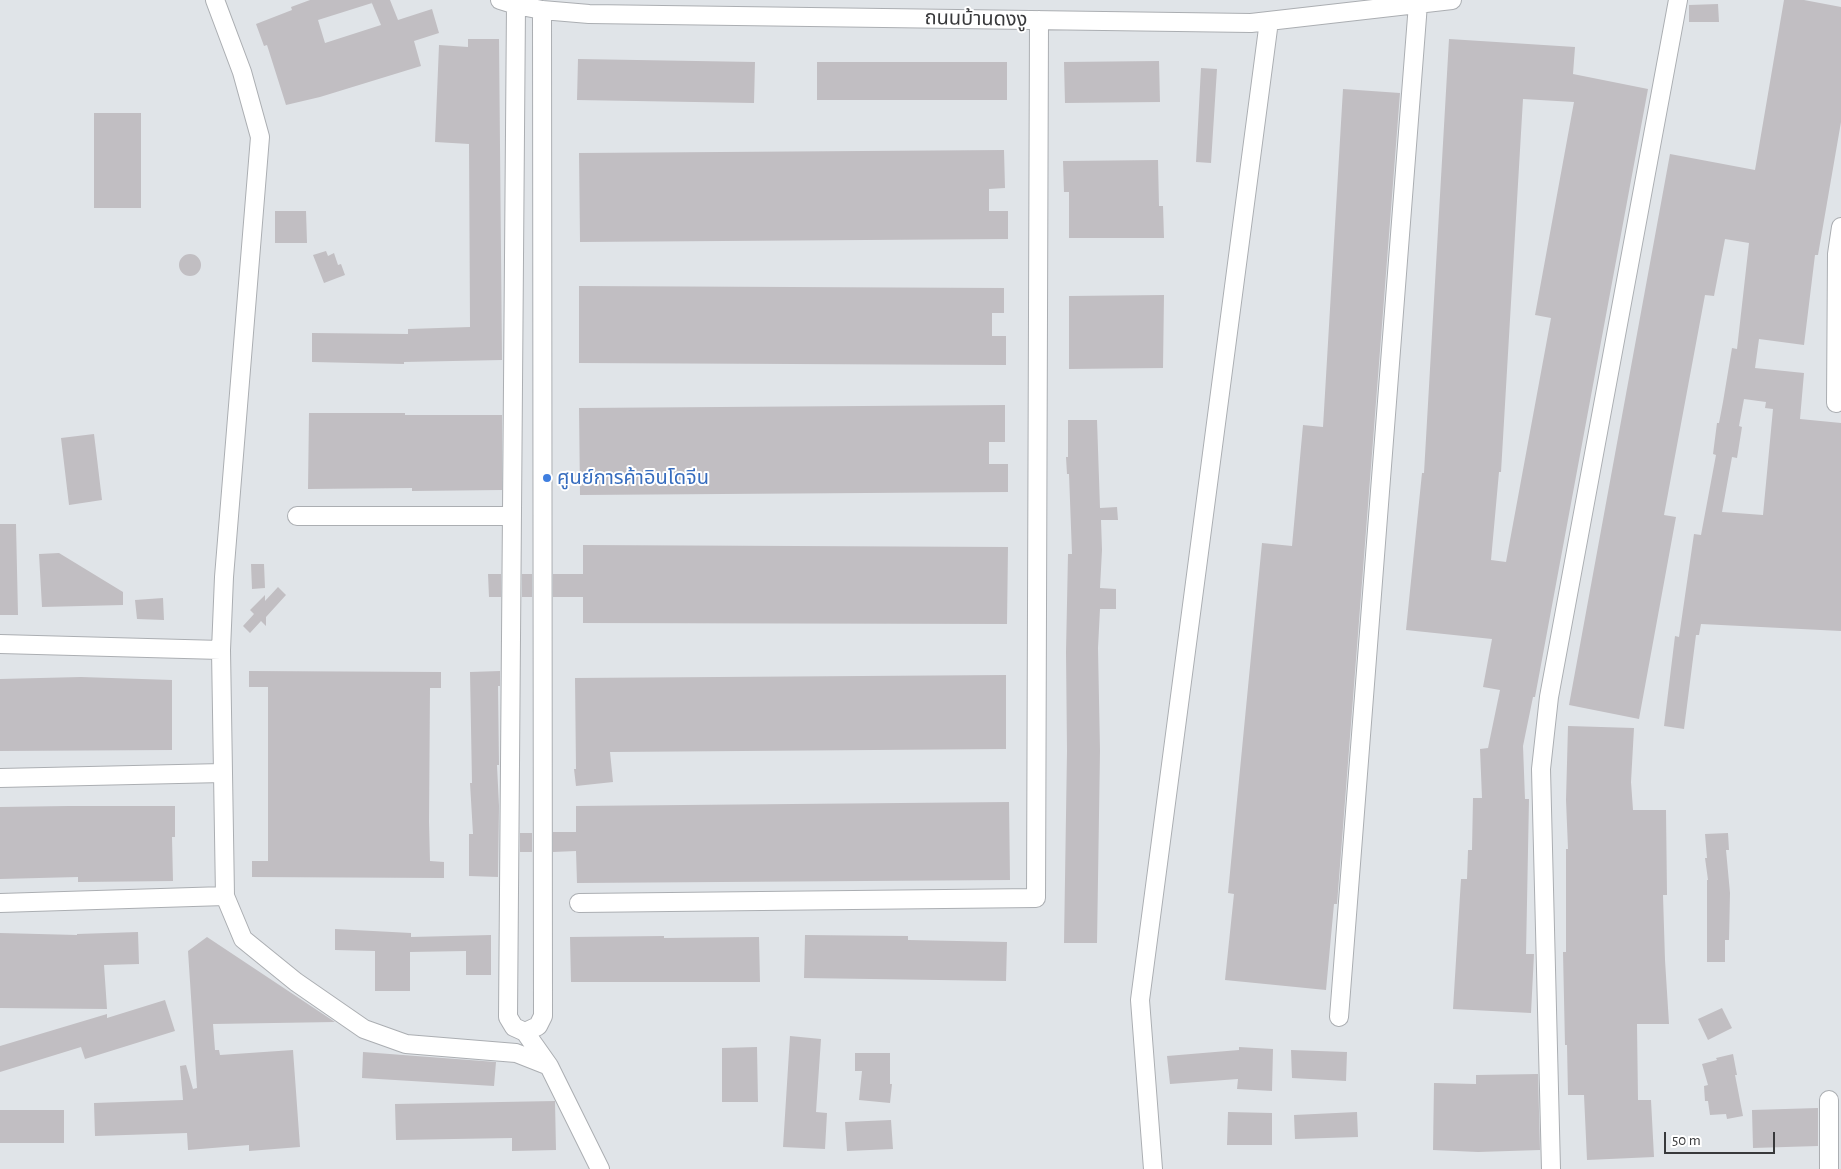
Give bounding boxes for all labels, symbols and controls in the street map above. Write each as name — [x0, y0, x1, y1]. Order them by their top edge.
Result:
street label: ถนนบ้านดงงู — [924, 6, 1028, 32]
place label: ศูนย์การค้าอินโดจีน — [557, 466, 709, 490]
marker: ศูนย์การค้าอินโดจีน — [541, 472, 553, 484]
scale bar — [1666, 1122, 1777, 1154]
text: 50 m — [1672, 1133, 1701, 1148]

